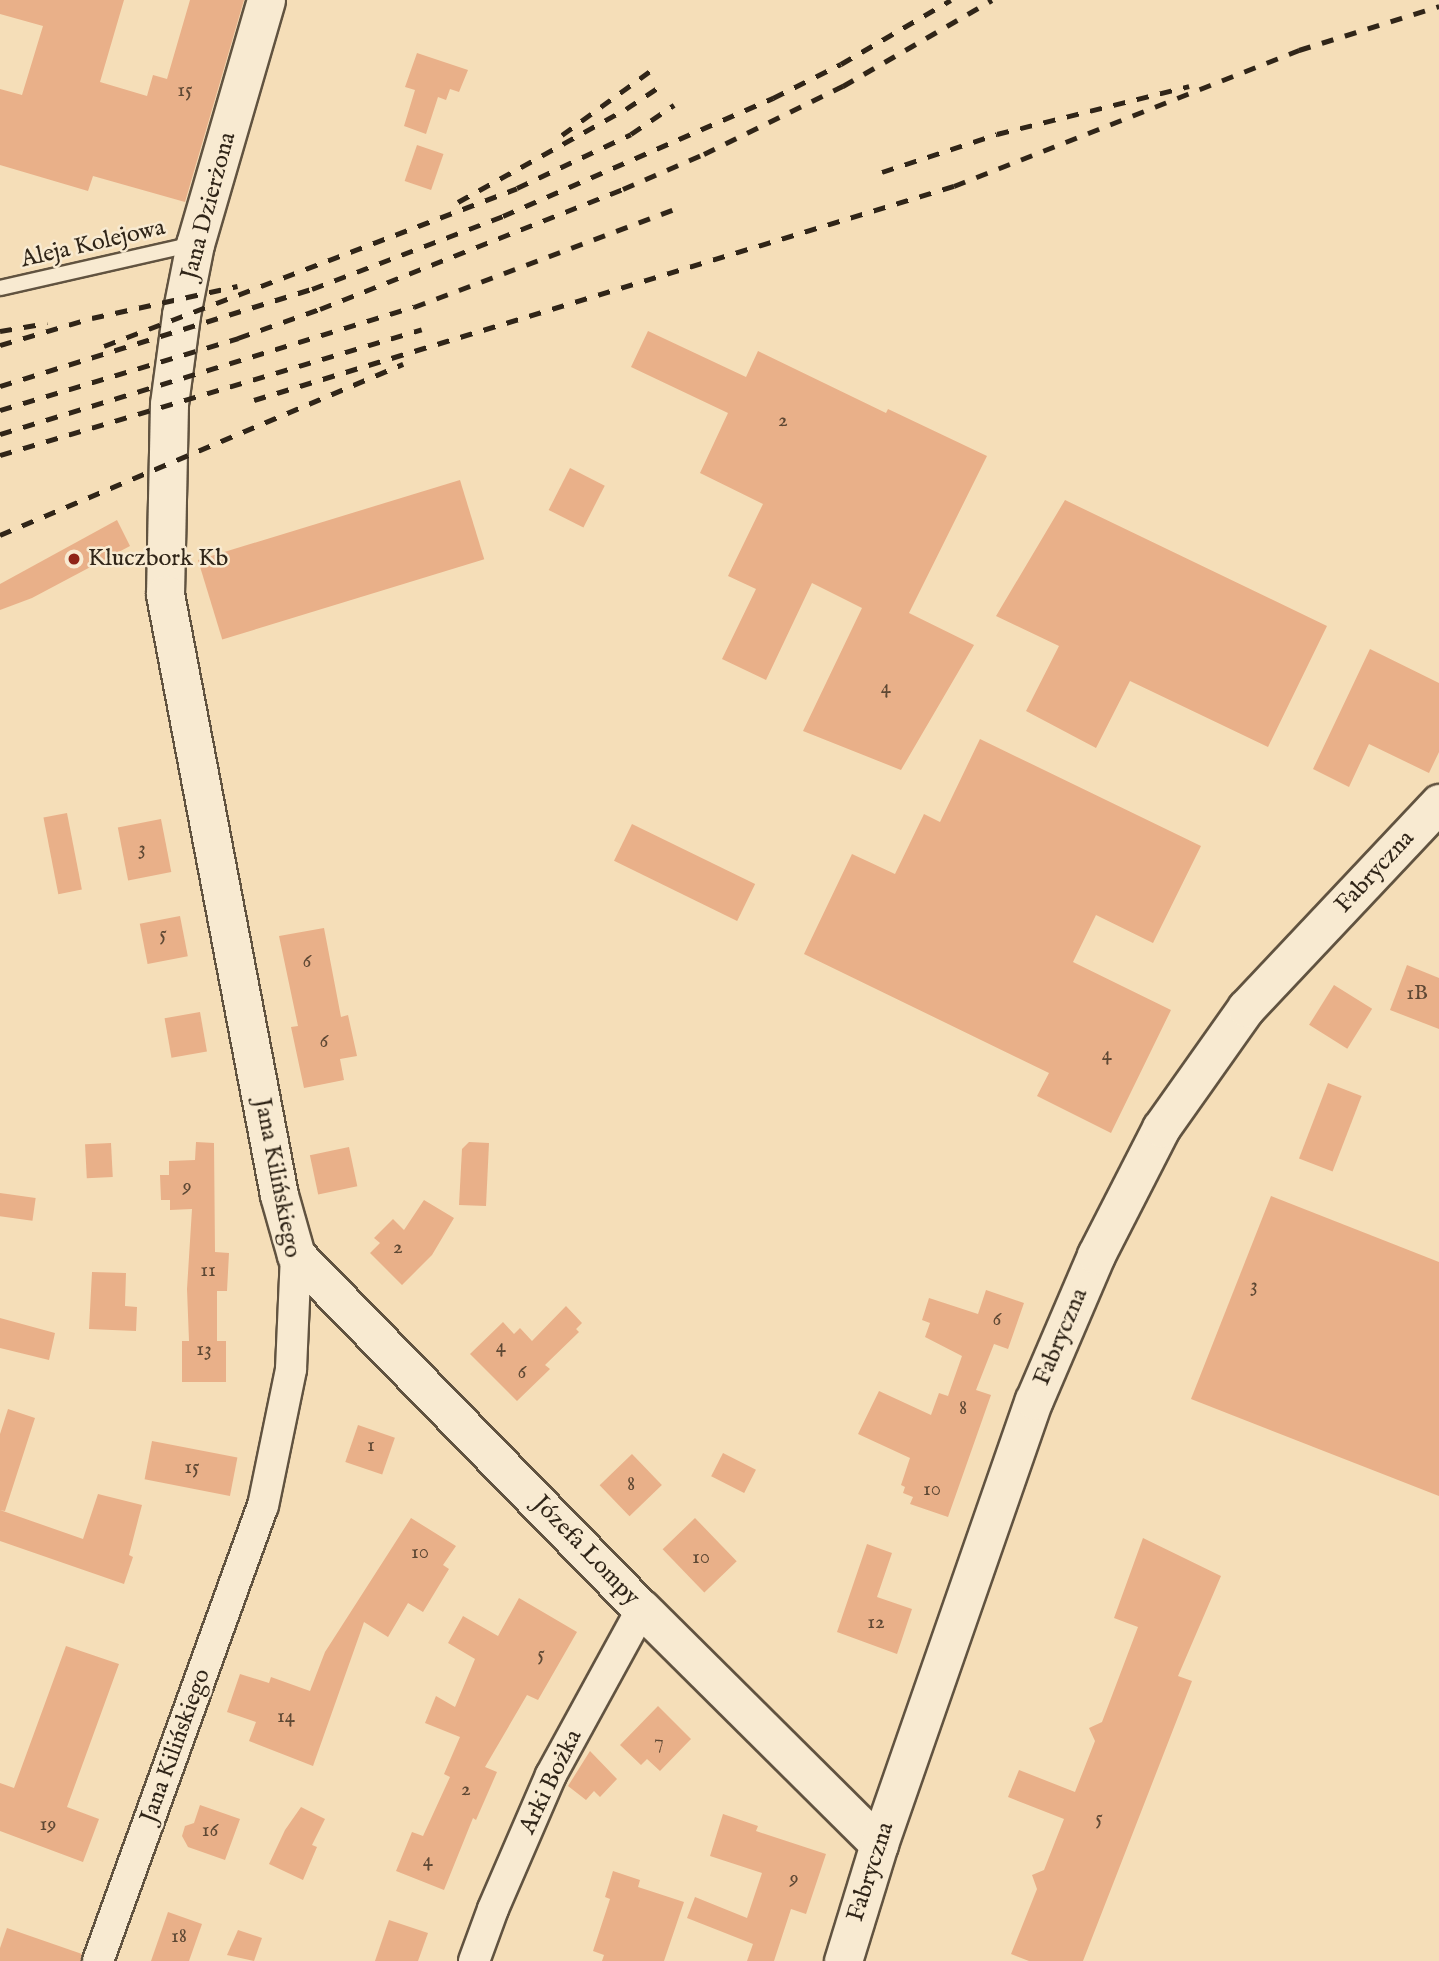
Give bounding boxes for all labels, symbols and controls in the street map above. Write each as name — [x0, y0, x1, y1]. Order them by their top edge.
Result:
house number: 15 — [177, 78, 193, 104]
street label: Jana Dzierżona — [175, 129, 243, 283]
street label: Aleja Kolejowa — [18, 213, 168, 275]
house number: 2 — [778, 408, 788, 434]
place label: Kluczbork Kb — [88, 545, 228, 573]
marker: Kluczbork Kb — [66, 551, 82, 567]
house number: 4 — [881, 675, 891, 701]
street label: Fabryczna — [1329, 825, 1421, 919]
house number: 3 — [138, 836, 146, 862]
house number: 5 — [159, 922, 167, 948]
house number: 6 — [303, 949, 311, 975]
house number: 1B — [1406, 981, 1428, 1007]
house number: 6 — [320, 1029, 328, 1055]
house number: 4 — [1102, 1042, 1112, 1068]
street label: Jana Kilińskiego — [247, 1096, 307, 1260]
house number: 9 — [182, 1174, 192, 1200]
house number: 2 — [393, 1235, 403, 1261]
house number: 11 — [200, 1258, 216, 1284]
house number: 3 — [1250, 1273, 1258, 1299]
street label: Fabryczna — [1028, 1284, 1094, 1390]
house number: 6 — [993, 1307, 1001, 1333]
house number: 4 — [496, 1334, 506, 1360]
house number: 13 — [196, 1337, 212, 1363]
house number: 6 — [518, 1360, 526, 1386]
house number: 8 — [959, 1396, 967, 1422]
house number: 1 — [367, 1433, 375, 1459]
house number: 15 — [184, 1455, 200, 1481]
house number: 8 — [627, 1472, 635, 1498]
house number: 10 — [923, 1477, 941, 1503]
street label: Józefa Lompy — [526, 1490, 646, 1612]
house number: 10 — [411, 1540, 429, 1566]
house number: 10 — [692, 1545, 710, 1571]
house number: 12 — [867, 1610, 885, 1636]
house number: 5 — [537, 1642, 545, 1668]
street label: Jana Kilińskiego — [135, 1665, 217, 1827]
house number: 14 — [277, 1704, 295, 1730]
street label: Arki Bożka — [513, 1725, 589, 1839]
house number: 7 — [654, 1730, 664, 1756]
house number: 2 — [461, 1777, 471, 1803]
house number: 5 — [1095, 1806, 1103, 1832]
house number: 19 — [40, 1812, 56, 1838]
house number: 16 — [202, 1818, 218, 1844]
street label: Fabryczna — [841, 1819, 901, 1925]
house number: 4 — [423, 1848, 433, 1874]
house number: 9 — [789, 1866, 799, 1892]
house number: 18 — [171, 1924, 187, 1950]

